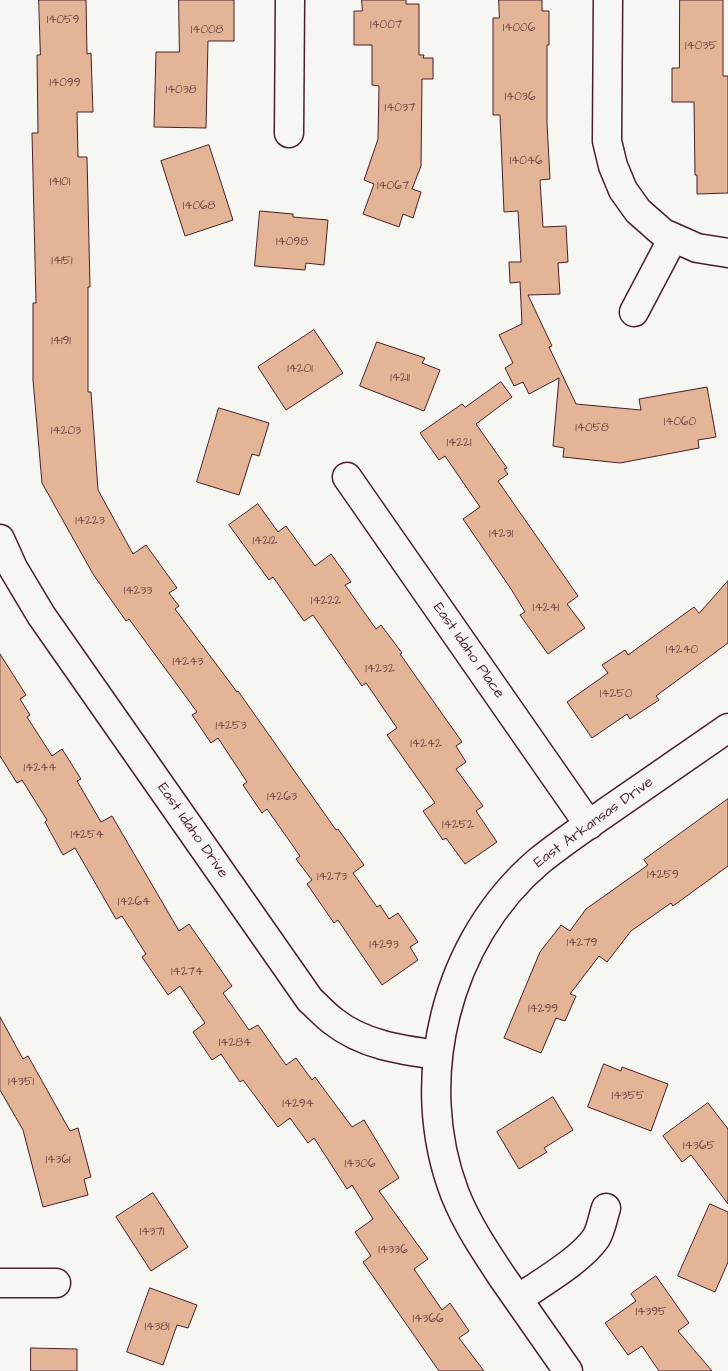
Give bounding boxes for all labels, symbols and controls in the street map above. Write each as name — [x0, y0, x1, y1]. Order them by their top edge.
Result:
house number: 14059 — [47, 13, 79, 27]
house number: 14007 — [370, 18, 402, 32]
house number: 14006 — [503, 21, 535, 35]
house number: 14008 — [191, 23, 223, 37]
house number: 14035 — [685, 39, 717, 53]
house number: 14099 — [50, 76, 80, 90]
house number: 14038 — [165, 83, 197, 97]
house number: 14036 — [505, 90, 535, 104]
house number: 14037 — [385, 101, 415, 115]
house number: 14046 — [510, 154, 542, 168]
house number: 14101 — [50, 175, 70, 189]
house number: 14067 — [377, 179, 409, 193]
house number: 14068 — [183, 199, 215, 213]
house number: 14098 — [276, 235, 308, 249]
house number: 14151 — [51, 254, 73, 268]
house number: 14191 — [51, 334, 71, 348]
house number: 14201 — [287, 362, 313, 376]
house number: 14211 — [390, 371, 410, 385]
house number: 14060 — [664, 415, 696, 429]
house number: 14058 — [575, 421, 609, 435]
house number: 14203 — [51, 424, 81, 438]
house number: 14221 — [447, 436, 471, 450]
house number: 14223 — [75, 514, 105, 528]
house number: 14231 — [489, 527, 513, 541]
house number: 14212 — [253, 534, 277, 548]
house number: 14233 — [124, 584, 152, 598]
house number: 14222 — [311, 594, 341, 608]
street label: East Idaho Place — [428, 600, 508, 702]
house number: 14241 — [533, 601, 559, 615]
house number: 14240 — [666, 643, 698, 657]
house number: 14243 — [173, 655, 203, 669]
house number: 14232 — [365, 662, 395, 676]
house number: 14250 — [600, 687, 632, 701]
house number: 14253 — [215, 719, 247, 733]
house number: 14242 — [410, 737, 442, 751]
house number: 14244 — [24, 761, 56, 775]
street label: East Arkansas Drive — [531, 774, 657, 872]
street label: East Idaho Drive — [153, 780, 231, 882]
house number: 14263 — [267, 790, 297, 804]
house number: 14252 — [442, 818, 474, 832]
house number: 14254 — [70, 828, 104, 842]
house number: 14259 — [647, 868, 679, 882]
house number: 14273 — [317, 870, 347, 884]
house number: 14264 — [118, 895, 150, 909]
house number: 14279 — [567, 936, 597, 950]
house number: 14293 — [369, 938, 399, 952]
house number: 14274 — [171, 965, 203, 979]
house number: 14299 — [528, 1002, 558, 1016]
house number: 14284 — [219, 1036, 251, 1050]
house number: 14351 — [8, 1075, 34, 1089]
house number: 14355 — [612, 1089, 644, 1103]
house number: 14294 — [282, 1097, 314, 1111]
house number: 14365 — [683, 1139, 715, 1153]
house number: 14361 — [46, 1153, 70, 1167]
house number: 14306 — [345, 1157, 375, 1171]
house number: 14371 — [140, 1225, 164, 1239]
house number: 14336 — [378, 1243, 408, 1257]
house number: 14395 — [635, 1305, 667, 1319]
house number: 14366 — [413, 1312, 443, 1326]
house number: 14381 — [144, 1320, 170, 1334]

